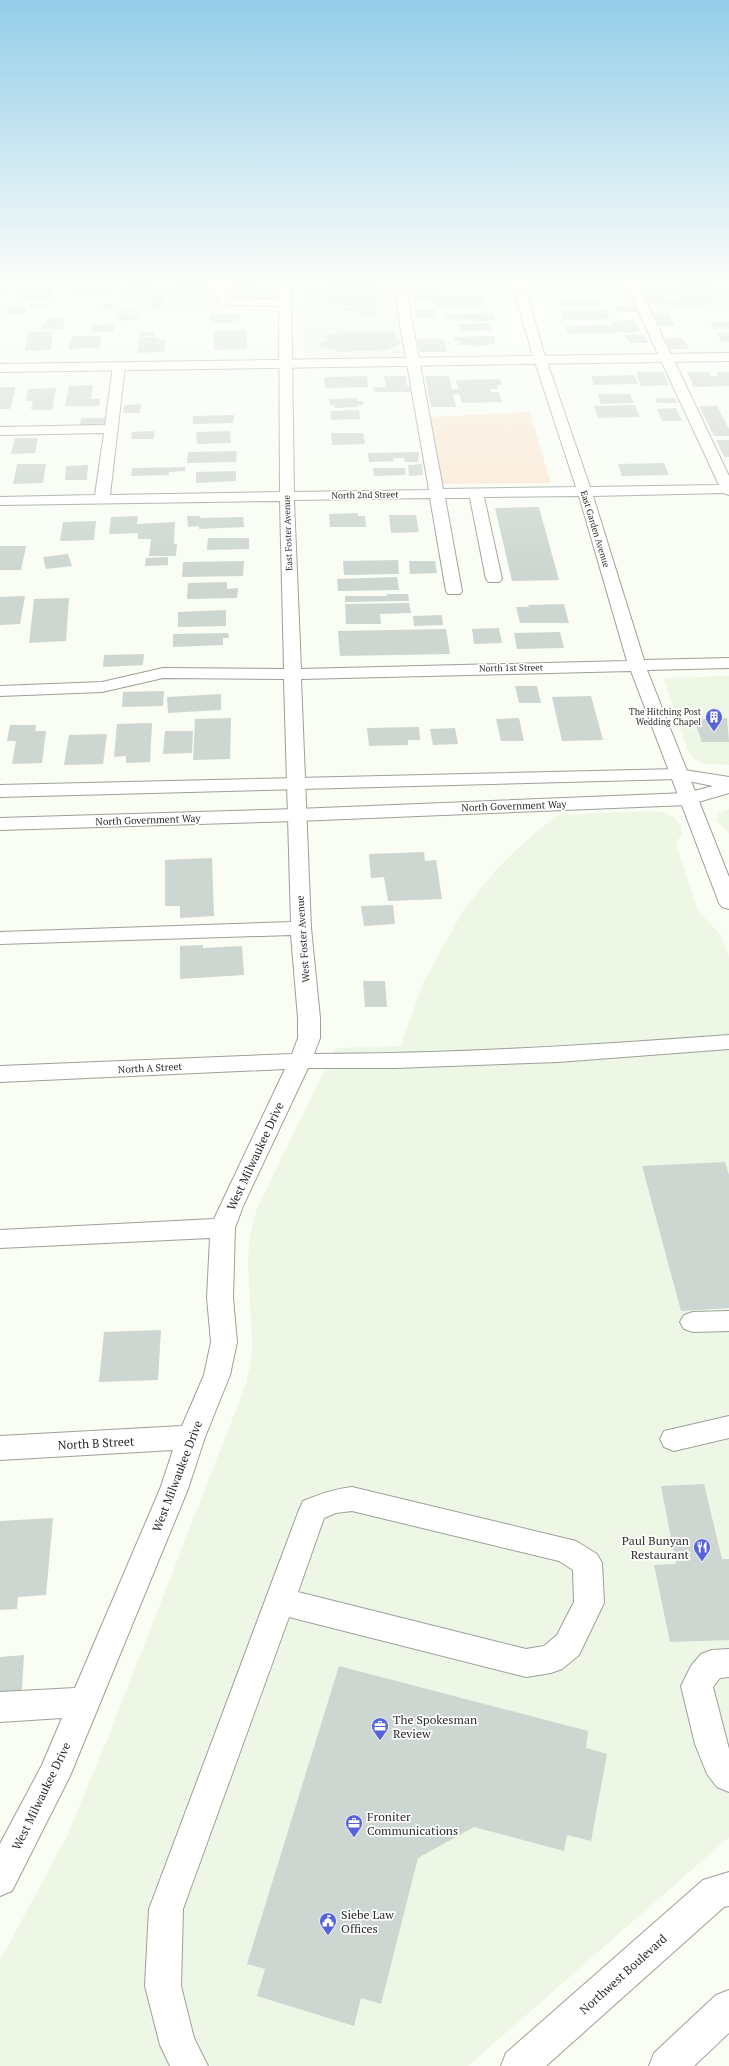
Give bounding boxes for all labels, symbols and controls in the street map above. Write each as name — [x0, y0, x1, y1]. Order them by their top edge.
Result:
street label: North 2nd Street — [331, 488, 399, 502]
street label: East Garden Avenue — [578, 489, 613, 569]
street label: East Foster Avenue — [281, 494, 295, 571]
street label: North 1st Street — [479, 661, 544, 675]
place label: The Hitching Post Wedding Chapel — [629, 706, 702, 728]
building icon: The Hitching Post Wedding Chapel — [704, 707, 724, 732]
street label: North Government Way — [461, 798, 568, 814]
street label: North Government Way — [95, 812, 202, 828]
street label: West Foster Avenue — [293, 895, 313, 983]
street label: North A Street — [118, 1060, 183, 1076]
street label: West Milwaukee Drive — [223, 1099, 287, 1213]
street label: West Milwaukee Drive — [149, 1418, 205, 1534]
street label: North B Street — [57, 1433, 135, 1452]
place label: Paul Bunyan Restaurant — [622, 1533, 690, 1562]
restaurant icon: Paul Bunyan Restaurant — [692, 1537, 712, 1562]
place label: The Spokesman Review — [393, 1712, 477, 1741]
office icon: The Spokesman Review — [370, 1716, 390, 1741]
street label: West Milwaukee Drive — [8, 1740, 74, 1852]
place label: Froniter Communications — [367, 1809, 458, 1838]
office icon: Froniter Communications — [344, 1813, 364, 1838]
place label: Siebe Law Offices — [341, 1907, 394, 1936]
public building icon: Siebe Law Offices — [318, 1911, 338, 1936]
street label: Northwest Boulevard — [576, 1931, 670, 2017]

